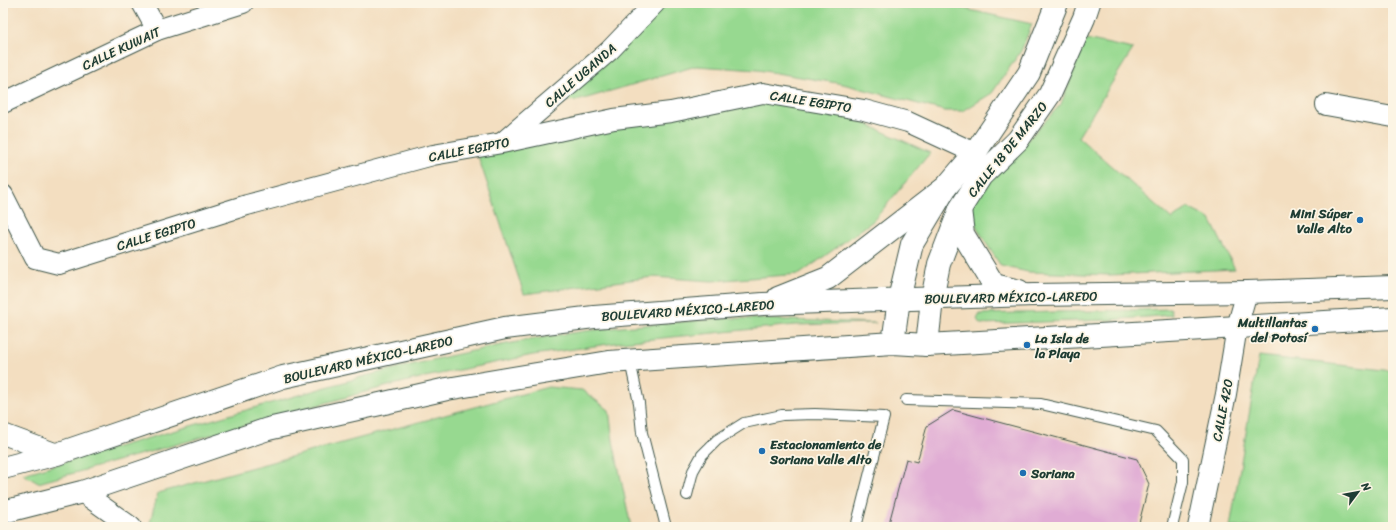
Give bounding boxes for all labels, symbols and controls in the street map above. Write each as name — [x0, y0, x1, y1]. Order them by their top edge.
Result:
street label: CALLE KUWAIT — [78, 20, 166, 77]
street label: CALLE UGANDA — [539, 37, 622, 113]
street label: CALLE EGIPTO — [769, 84, 853, 119]
street label: CALLE 18 DE MARZO — [961, 96, 1053, 202]
street label: CALLE EGIPTO — [427, 130, 512, 169]
place label: Mini Súper Valle Alto — [1289, 202, 1354, 240]
street label: CALLE EGIPTO — [113, 211, 199, 257]
marker: Mini Súper Valle Alto — [1355, 215, 1365, 225]
street label: BOULEVARD MÉXICO-LAREDO — [924, 284, 1098, 311]
street label: BOULEVARD MÉXICO-LAREDO — [601, 293, 775, 328]
place label: Multillantas del Potosí — [1237, 311, 1309, 349]
marker: Multillantas del Potosí — [1310, 324, 1320, 334]
place label: La Isla de la Playa — [1034, 327, 1090, 365]
street label: BOULEVARD MÉXICO-LAREDO — [281, 329, 455, 390]
marker: La Isla de la Playa — [1022, 340, 1032, 350]
street label: CALLE 420 — [1205, 377, 1240, 443]
place label: Estacionamiento de Soriana Valle Alto — [769, 433, 882, 471]
marker: Estacionamiento de Soriana Valle Alto — [757, 446, 767, 456]
place label: Soriana — [1030, 462, 1075, 485]
marker: Soriana — [1018, 468, 1028, 478]
north arrow — [1338, 472, 1378, 512]
text: N — [1355, 478, 1376, 496]

